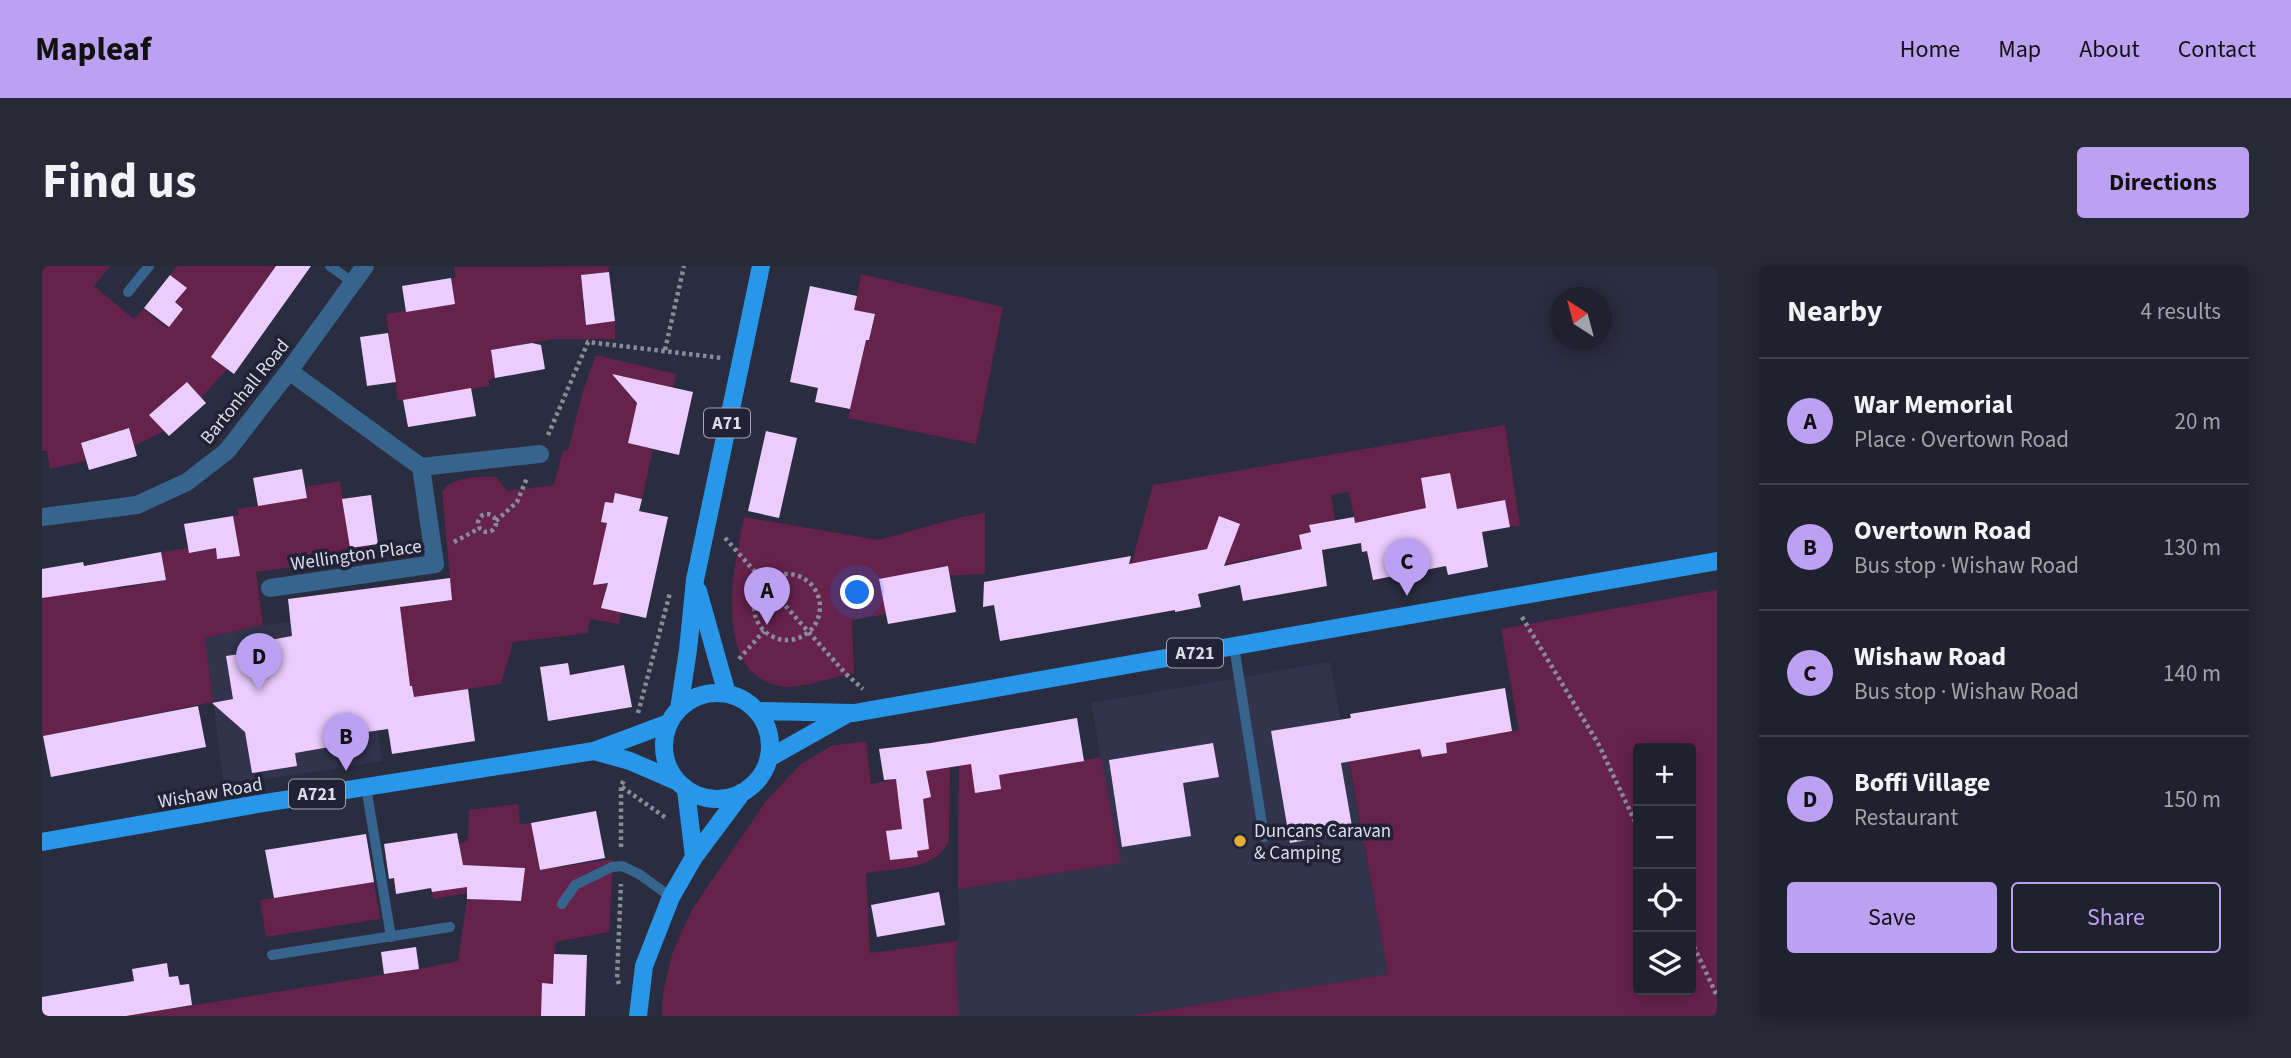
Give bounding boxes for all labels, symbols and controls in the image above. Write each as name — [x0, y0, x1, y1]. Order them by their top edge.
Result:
text: Mapleaf — [35, 26, 151, 73]
text: Home — [1900, 32, 1960, 67]
text: Map — [1998, 32, 2041, 67]
text: About — [2079, 32, 2140, 67]
text: Contact — [2178, 32, 2256, 67]
text: Find us — [42, 147, 197, 217]
button: Directions — [2077, 147, 2249, 218]
north arrow — [1549, 287, 1612, 350]
text: Nearby — [1787, 290, 1882, 333]
text: 4 results — [2141, 295, 2221, 328]
street label: Bartonhall Road — [194, 334, 296, 450]
text: War Memorial — [1854, 386, 2013, 423]
text: A — [1803, 405, 1817, 438]
text: 20 m — [2174, 405, 2221, 438]
road number: A71 — [704, 408, 750, 438]
text: Place · Overtown Road — [1854, 423, 2069, 456]
text: Overtown Road — [1854, 512, 2031, 549]
text: B — [1803, 531, 1817, 564]
text: 130 m — [2163, 531, 2221, 564]
street label: Wellington Place — [289, 533, 424, 578]
pin: C — [1384, 538, 1430, 596]
text: Bus stop · Wishaw Road — [1854, 549, 2079, 582]
pin: A — [744, 567, 790, 625]
your location — [840, 575, 874, 609]
pin: D — [236, 633, 282, 691]
road number: A721 — [1167, 638, 1223, 668]
text: Wishaw Road — [1854, 638, 2006, 675]
text: C — [1803, 657, 1817, 690]
text: 140 m — [2163, 657, 2221, 690]
text: Bus stop · Wishaw Road — [1854, 675, 2079, 708]
pin: B — [323, 713, 369, 771]
map controls — [1633, 743, 1696, 995]
button: + — [1633, 743, 1696, 806]
text: Boffi Village — [1854, 764, 1991, 801]
street label: Wishaw Road — [156, 771, 265, 816]
road number: A721 — [289, 780, 345, 808]
text: D — [1803, 783, 1817, 816]
text: 150 m — [2163, 783, 2221, 816]
text: Restaurant — [1854, 801, 1958, 834]
button: − — [1633, 806, 1696, 869]
place label: Duncans Caravan & Camping — [1254, 818, 1391, 867]
marker: Duncans Caravan & Camping — [1232, 833, 1248, 849]
button: locate — [1633, 869, 1696, 932]
button: Save — [1787, 882, 1997, 953]
button: Share — [2011, 882, 2221, 953]
button: layers — [1633, 932, 1696, 995]

